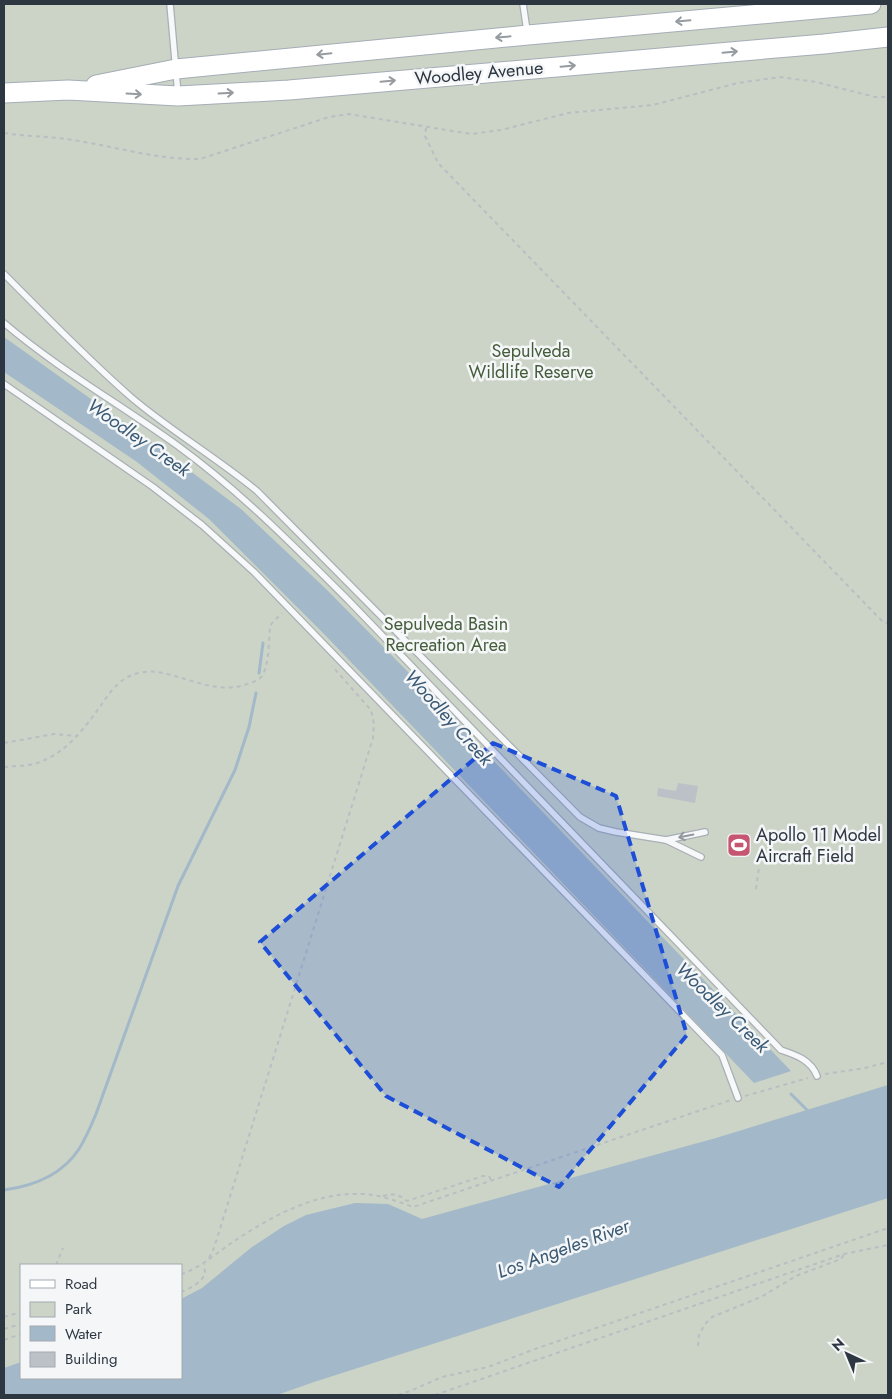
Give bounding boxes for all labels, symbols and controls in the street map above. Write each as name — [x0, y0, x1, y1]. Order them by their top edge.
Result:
one-way arrow — [675, 16, 691, 25]
one-way arrow — [496, 32, 512, 42]
one-way arrow — [721, 47, 737, 57]
one-way arrow — [316, 49, 332, 59]
street label: Woodley Avenue — [414, 54, 544, 92]
one-way arrow — [560, 61, 576, 70]
one-way arrow — [380, 76, 396, 86]
one-way arrow — [126, 89, 142, 98]
one-way arrow — [218, 89, 234, 98]
park label: Sepulveda Wildlife Reserve — [468, 338, 594, 385]
water label: Woodley Creek — [82, 392, 197, 484]
park label: Sepulveda Basin Recreation Area — [384, 611, 508, 658]
water label: Woodley Creek — [398, 664, 500, 772]
place label: Apollo 11 Model Aircraft Field — [756, 822, 881, 869]
one-way arrow — [678, 832, 694, 841]
sports icon: Apollo 11 Model Aircraft Field — [726, 832, 752, 858]
water label: Woodley Creek — [670, 956, 776, 1060]
water label: Los Angeles River — [493, 1211, 635, 1285]
legend — [20, 1264, 182, 1379]
text: Road — [65, 1273, 97, 1295]
text: Park — [65, 1298, 92, 1320]
text: Water — [65, 1323, 103, 1345]
north arrow — [822, 1329, 872, 1379]
text: N — [827, 1334, 849, 1356]
text: Building — [65, 1348, 117, 1370]

